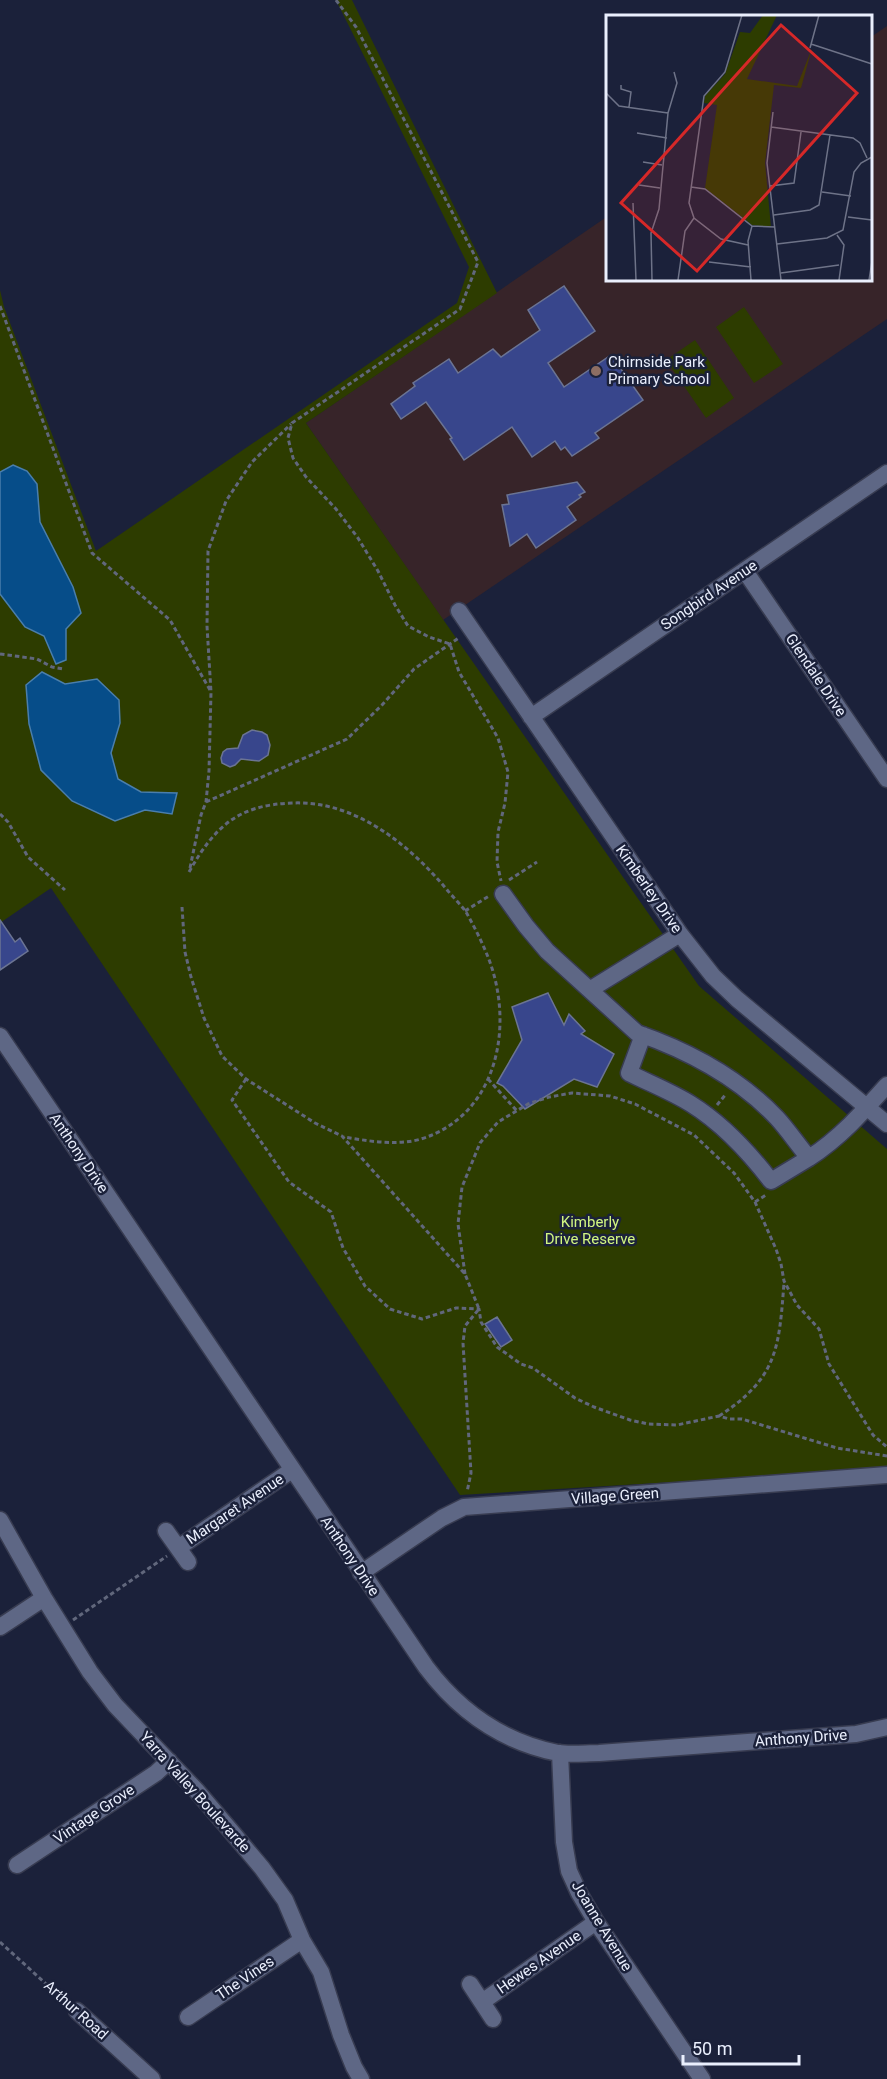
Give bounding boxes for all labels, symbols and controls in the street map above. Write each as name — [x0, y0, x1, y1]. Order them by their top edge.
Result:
inset map — [606, 15, 872, 280]
place label: Chirnside Park Primary School — [608, 353, 709, 388]
marker: Chirnside Park Primary School — [589, 364, 603, 378]
street label: Songbird Avenue — [657, 556, 761, 634]
street label: Glendale Drive — [782, 630, 850, 720]
street label: Kimberley Drive — [612, 841, 686, 937]
street label: Anthony Drive — [46, 1110, 112, 1196]
park label: Kimberly Drive Reserve — [545, 1213, 635, 1248]
street label: Margaret Avenue — [183, 1470, 287, 1548]
street label: Village Green — [570, 1484, 660, 1508]
street label: Anthony Drive — [317, 1513, 383, 1599]
street label: Anthony Drive — [754, 1726, 848, 1750]
street label: Yarra Valley Boulevarde — [136, 1728, 254, 1856]
street label: Vintage Grove — [50, 1780, 138, 1848]
street label: Joanne Avenue — [568, 1878, 636, 1975]
street label: Hewes Avenue — [494, 1926, 584, 1998]
street label: The Vines — [213, 1952, 277, 2004]
street label: Arthur Road — [40, 1977, 112, 2043]
scale bar — [683, 2028, 798, 2066]
text: 50 m — [692, 2038, 732, 2059]

